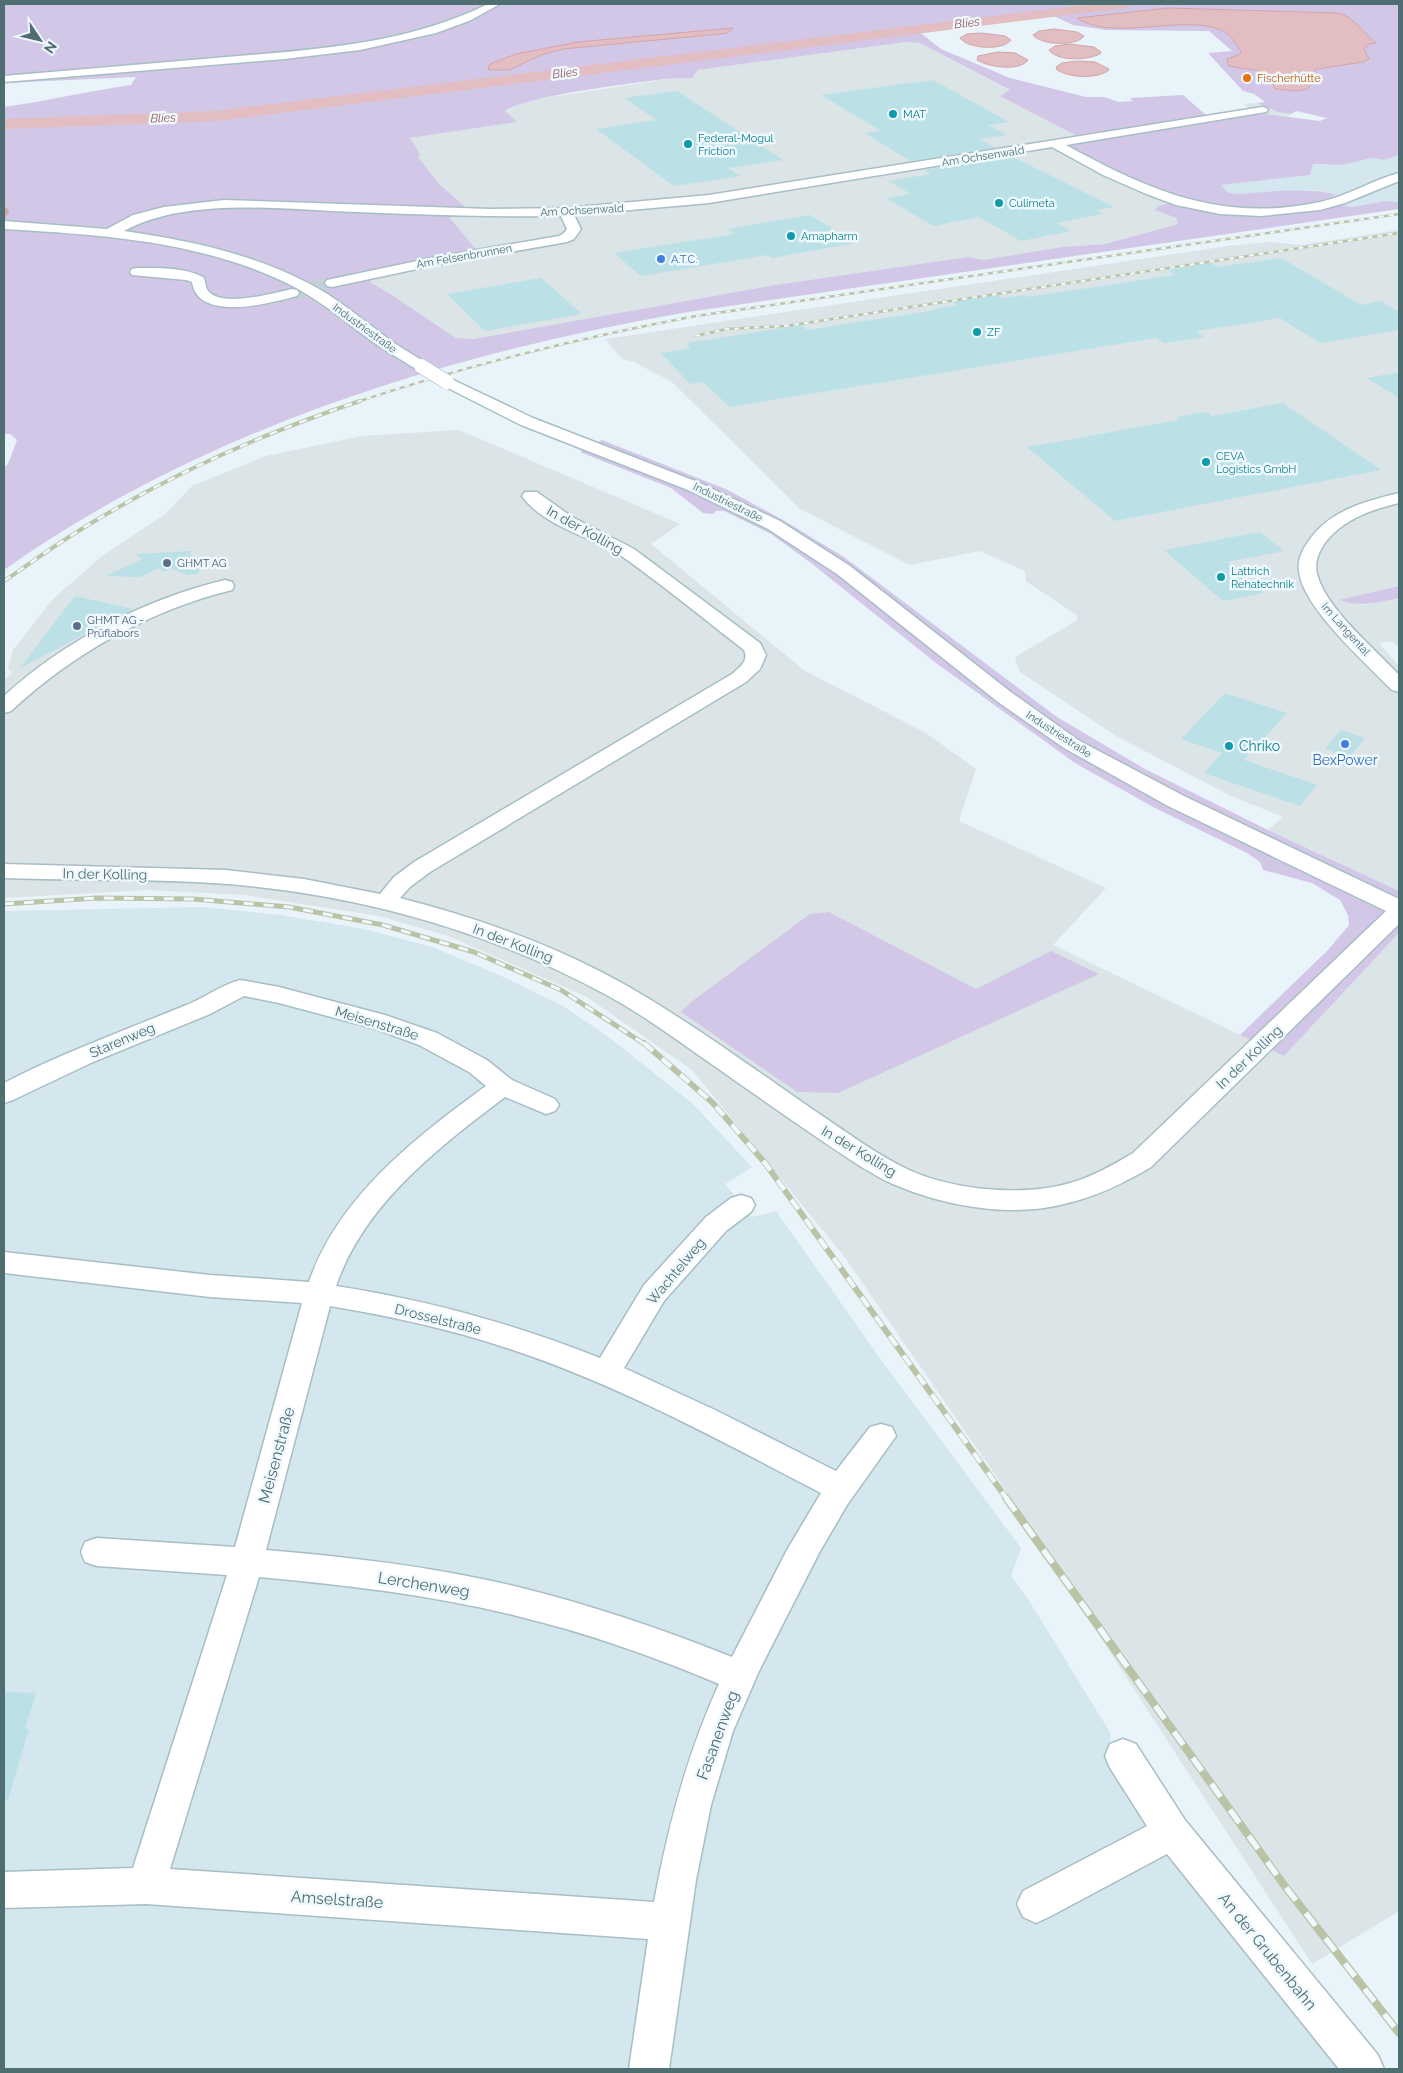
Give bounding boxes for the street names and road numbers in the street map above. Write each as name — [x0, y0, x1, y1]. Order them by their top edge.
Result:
street label: Am Ochsenwald — [941, 143, 1026, 169]
street label: Am Ochsenwald — [540, 202, 624, 219]
street label: Am Felsenbrunnen — [415, 242, 513, 271]
street label: Industriestraße — [330, 301, 400, 356]
street label: Industriestraße — [691, 480, 765, 525]
street label: In der Kolling — [544, 502, 626, 558]
street label: Im Langental — [1318, 600, 1373, 658]
street label: Industriestraße — [1023, 708, 1094, 761]
street label: In der Kolling — [63, 865, 147, 883]
street label: In der Kolling — [471, 920, 555, 966]
street label: Meisenstraße — [333, 1003, 421, 1043]
street label: Starenweg — [87, 1019, 157, 1061]
street label: In der Kolling — [1213, 1022, 1285, 1092]
street label: In der Kolling — [819, 1122, 899, 1180]
street label: Wachtelweg — [644, 1235, 708, 1307]
street label: Drosselstraße — [393, 1301, 483, 1337]
street label: Meisenstraße — [255, 1405, 298, 1505]
street label: Lerchenweg — [377, 1568, 471, 1601]
street label: Fasanenweg — [693, 1688, 742, 1782]
street label: Amselstraße — [290, 1887, 384, 1912]
street label: An der Grubenbahn — [1215, 1889, 1321, 2014]

